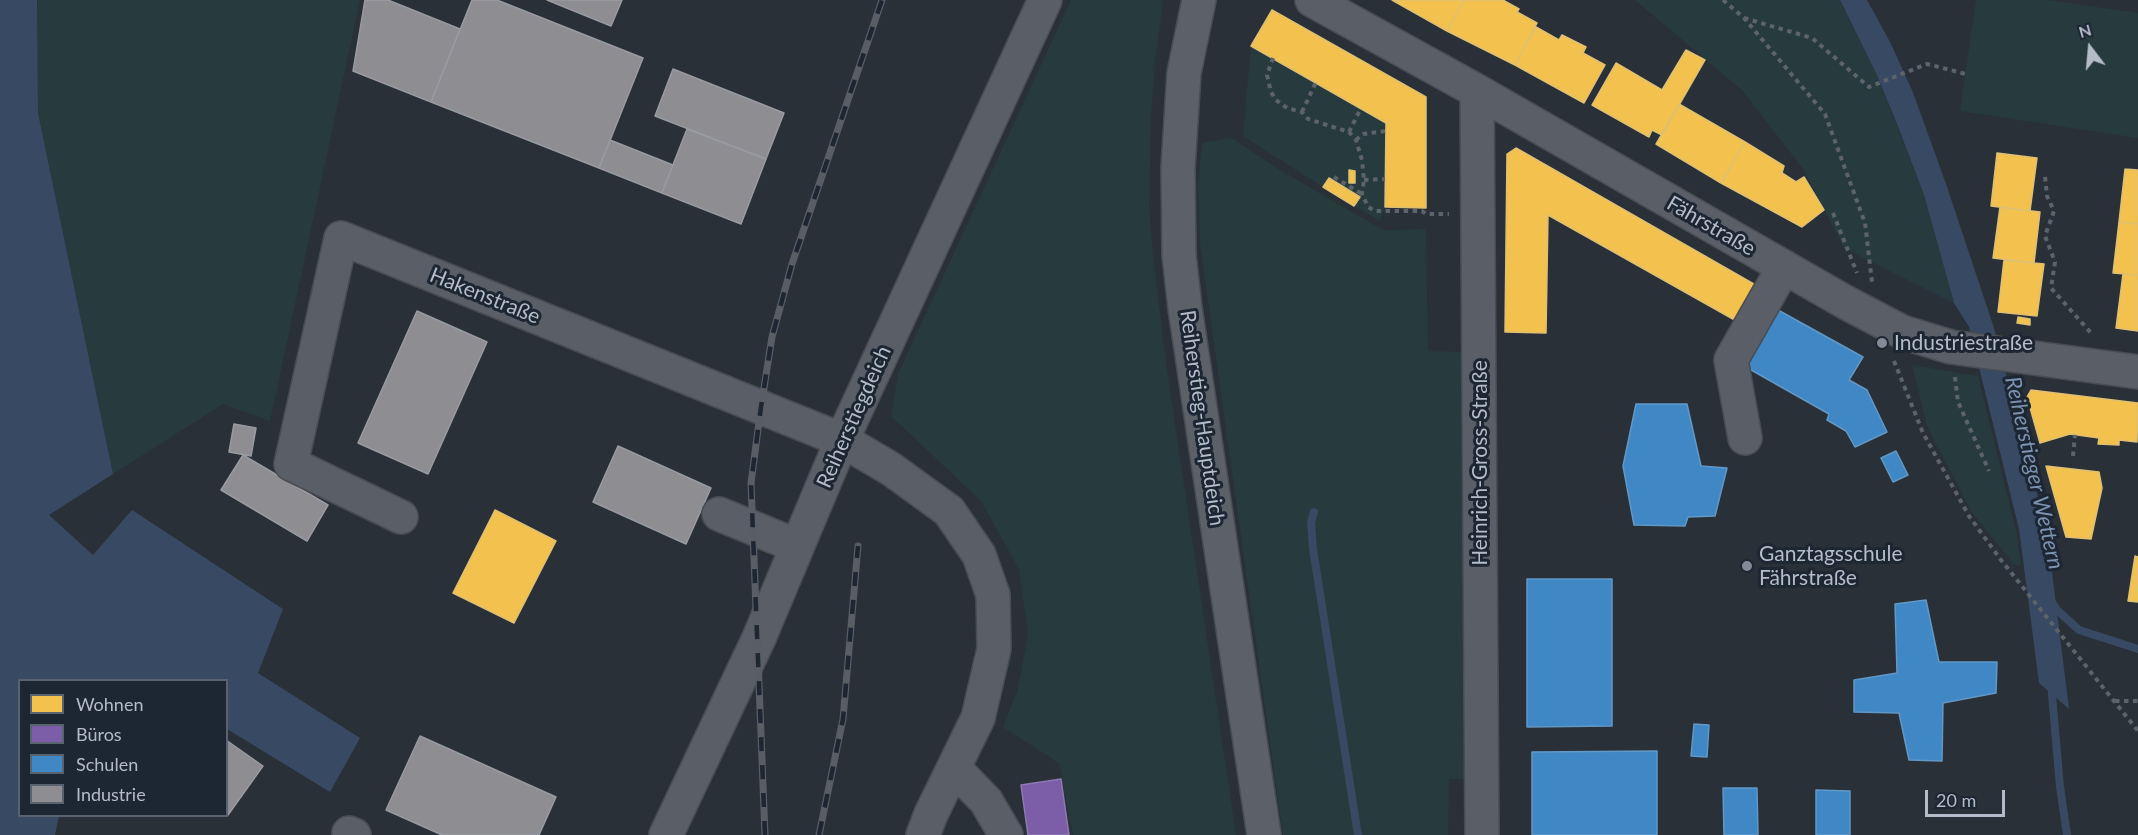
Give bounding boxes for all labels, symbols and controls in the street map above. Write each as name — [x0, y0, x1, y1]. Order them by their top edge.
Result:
north arrow — [2060, 18, 2120, 78]
text: N — [2076, 19, 2093, 41]
street label: Fährstraße — [1662, 191, 1760, 261]
street label: Hakenstraße — [426, 262, 544, 330]
street label: Reiherstieg-Hauptdeich — [1174, 309, 1230, 527]
place label: Industriestraße — [1894, 330, 2033, 356]
marker: Industriestraße — [1875, 336, 1889, 350]
street label: Reiherstiegdeich — [811, 342, 897, 492]
street label: Heinrich-Gross-Straße — [1467, 360, 1493, 566]
water label: Reiherstieger Wettern — [1999, 374, 2069, 572]
place label: Ganztagsschule Fährstraße — [1759, 541, 1902, 591]
marker: Ganztagsschule Fährstraße — [1740, 559, 1754, 573]
legend — [18, 679, 228, 817]
text: Wohnen — [76, 693, 143, 715]
text: Büros — [76, 723, 122, 745]
text: Schulen — [76, 753, 138, 775]
scale bar — [1928, 778, 2008, 816]
text: Industrie — [76, 783, 146, 805]
text: 20 m — [1936, 789, 1976, 811]

